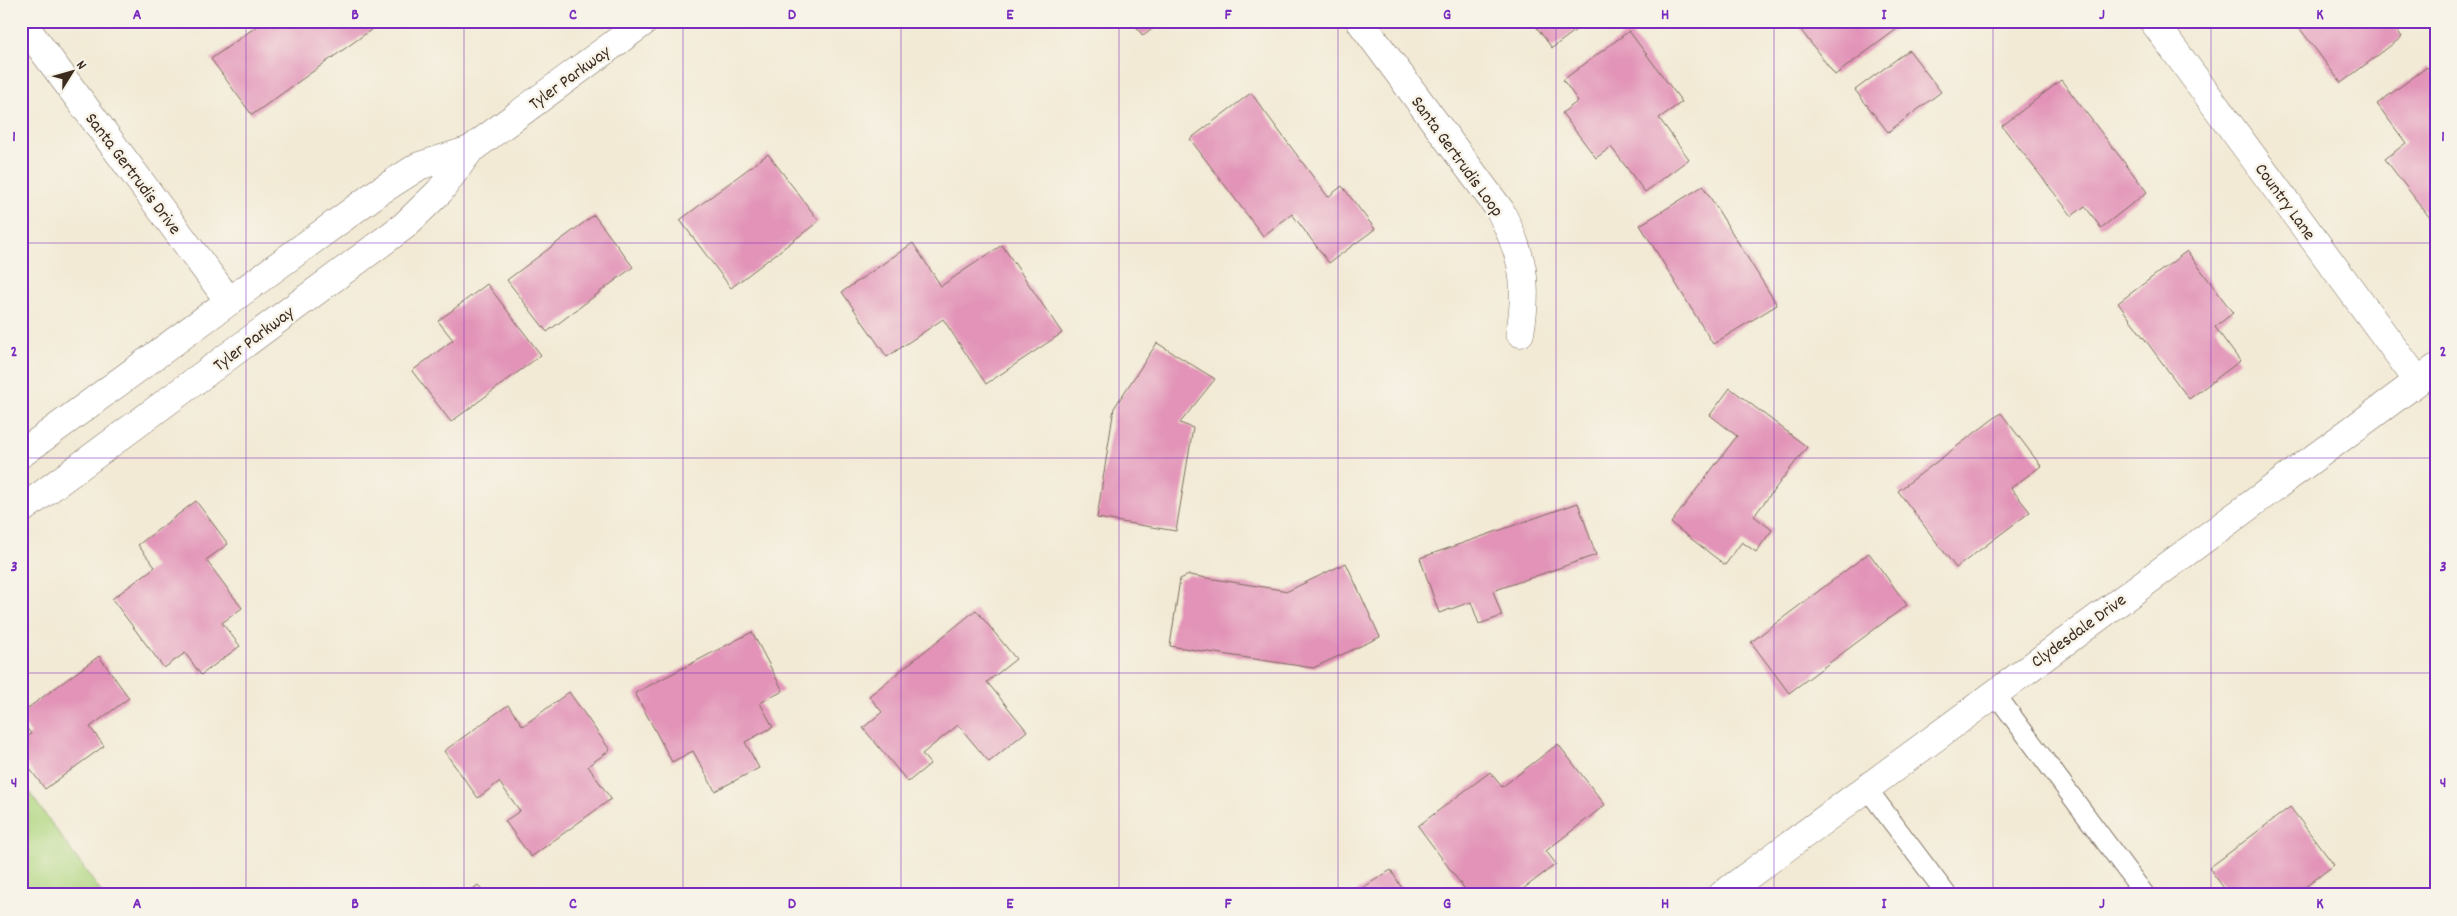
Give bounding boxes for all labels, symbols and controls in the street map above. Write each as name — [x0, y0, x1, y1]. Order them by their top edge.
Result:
text: A — [133, 4, 142, 27]
text: B — [351, 4, 359, 27]
text: C — [569, 4, 577, 27]
text: D — [788, 4, 797, 27]
text: E — [1006, 4, 1014, 27]
text: F — [1224, 4, 1232, 27]
text: G — [1443, 4, 1451, 27]
text: H — [1661, 4, 1669, 27]
text: I — [1882, 4, 1888, 27]
text: J — [2099, 4, 2105, 27]
text: K — [2316, 4, 2324, 27]
street label: Tyler Parkway — [524, 40, 617, 117]
north arrow — [48, 48, 98, 98]
text: N — [71, 57, 91, 74]
street label: Santa Gertrudis Loop — [1404, 92, 1508, 223]
street label: Santa Gertrudis Drive — [78, 108, 186, 241]
text: 1 — [12, 126, 16, 149]
text: 1 — [2441, 126, 2445, 149]
street label: Country Lane — [2247, 159, 2321, 246]
street label: Tyler Parkway — [209, 301, 301, 379]
text: 2 — [11, 341, 18, 364]
text: 2 — [2440, 341, 2447, 364]
text: 3 — [10, 556, 18, 579]
text: 3 — [2439, 556, 2447, 579]
street label: Clydesdale Drive — [2027, 589, 2132, 675]
text: 4 — [11, 772, 17, 795]
text: 4 — [2440, 772, 2446, 795]
text: A — [133, 893, 142, 916]
text: B — [351, 893, 359, 916]
text: C — [569, 893, 577, 916]
text: D — [788, 893, 797, 916]
text: E — [1006, 893, 1014, 916]
text: F — [1224, 893, 1232, 916]
text: G — [1443, 893, 1451, 916]
text: H — [1661, 893, 1669, 916]
text: I — [1882, 893, 1888, 916]
text: J — [2099, 893, 2105, 916]
text: K — [2316, 893, 2324, 916]

